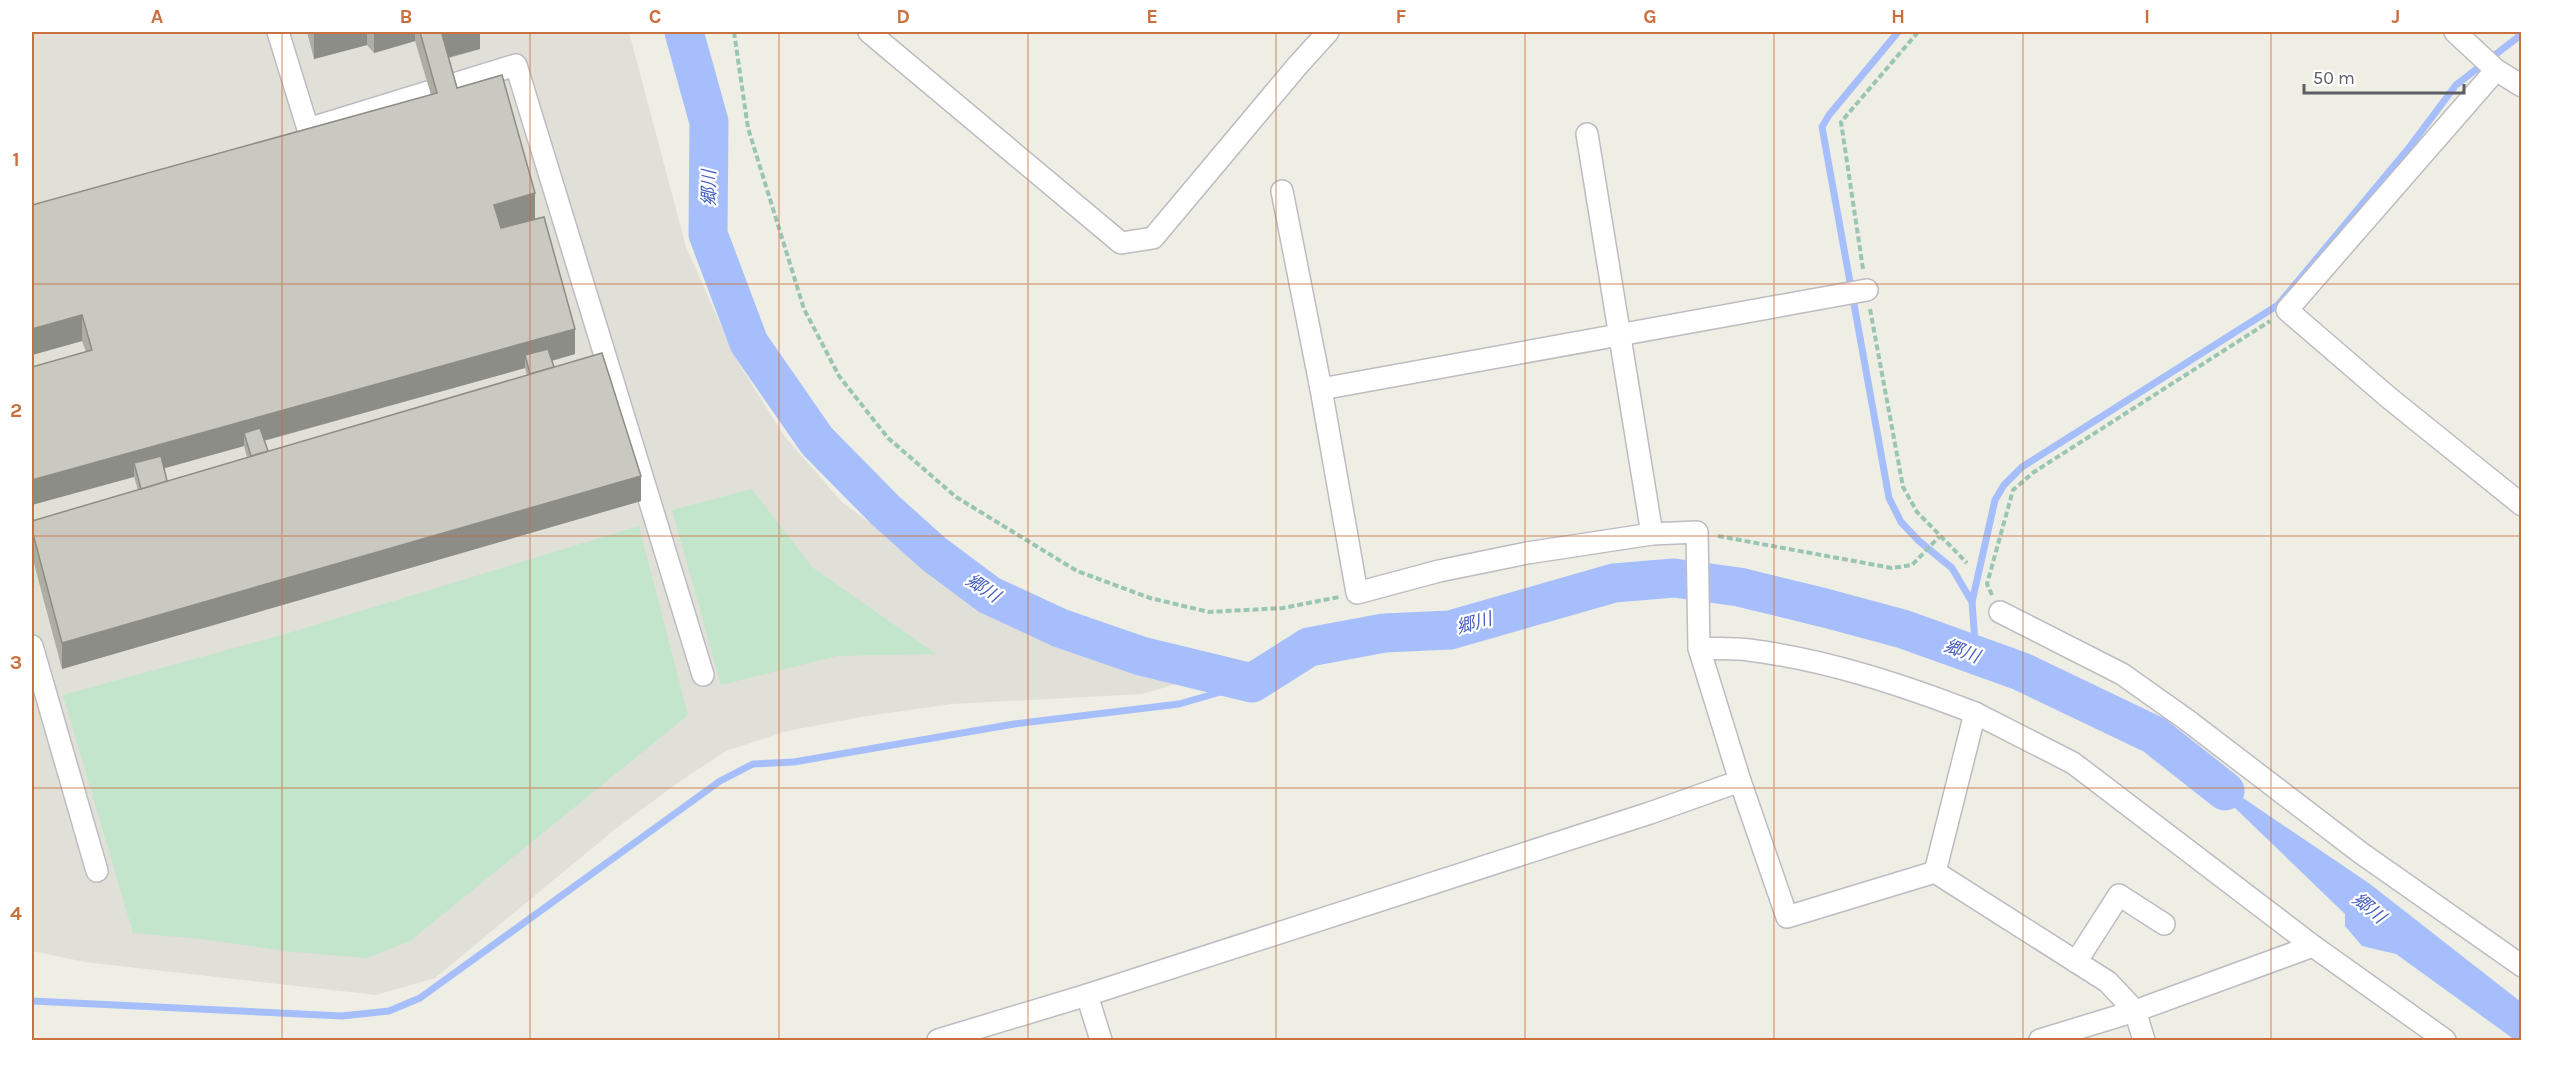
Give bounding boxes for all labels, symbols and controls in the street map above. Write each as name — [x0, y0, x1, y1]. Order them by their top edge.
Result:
text: A — [151, 5, 164, 28]
text: B — [400, 5, 412, 28]
text: C — [649, 5, 661, 28]
text: D — [896, 5, 910, 28]
text: E — [1146, 5, 1158, 28]
text: F — [1396, 5, 1407, 28]
text: G — [1643, 5, 1657, 28]
text: H — [1891, 5, 1905, 28]
text: I — [2144, 5, 2150, 28]
text: J — [2392, 5, 2400, 28]
scale bar — [2304, 57, 2464, 95]
text: 50 m — [2313, 67, 2355, 89]
text: 1 — [12, 148, 20, 171]
water label: 郷川 — [698, 168, 720, 206]
text: 2 — [10, 399, 22, 422]
water label: 郷川 — [962, 569, 1006, 608]
water label: 郷川 — [1454, 607, 1496, 638]
water label: 郷川 — [1941, 635, 1985, 668]
text: 3 — [10, 651, 22, 674]
water label: 郷川 — [2348, 888, 2391, 929]
text: 4 — [10, 902, 22, 925]

